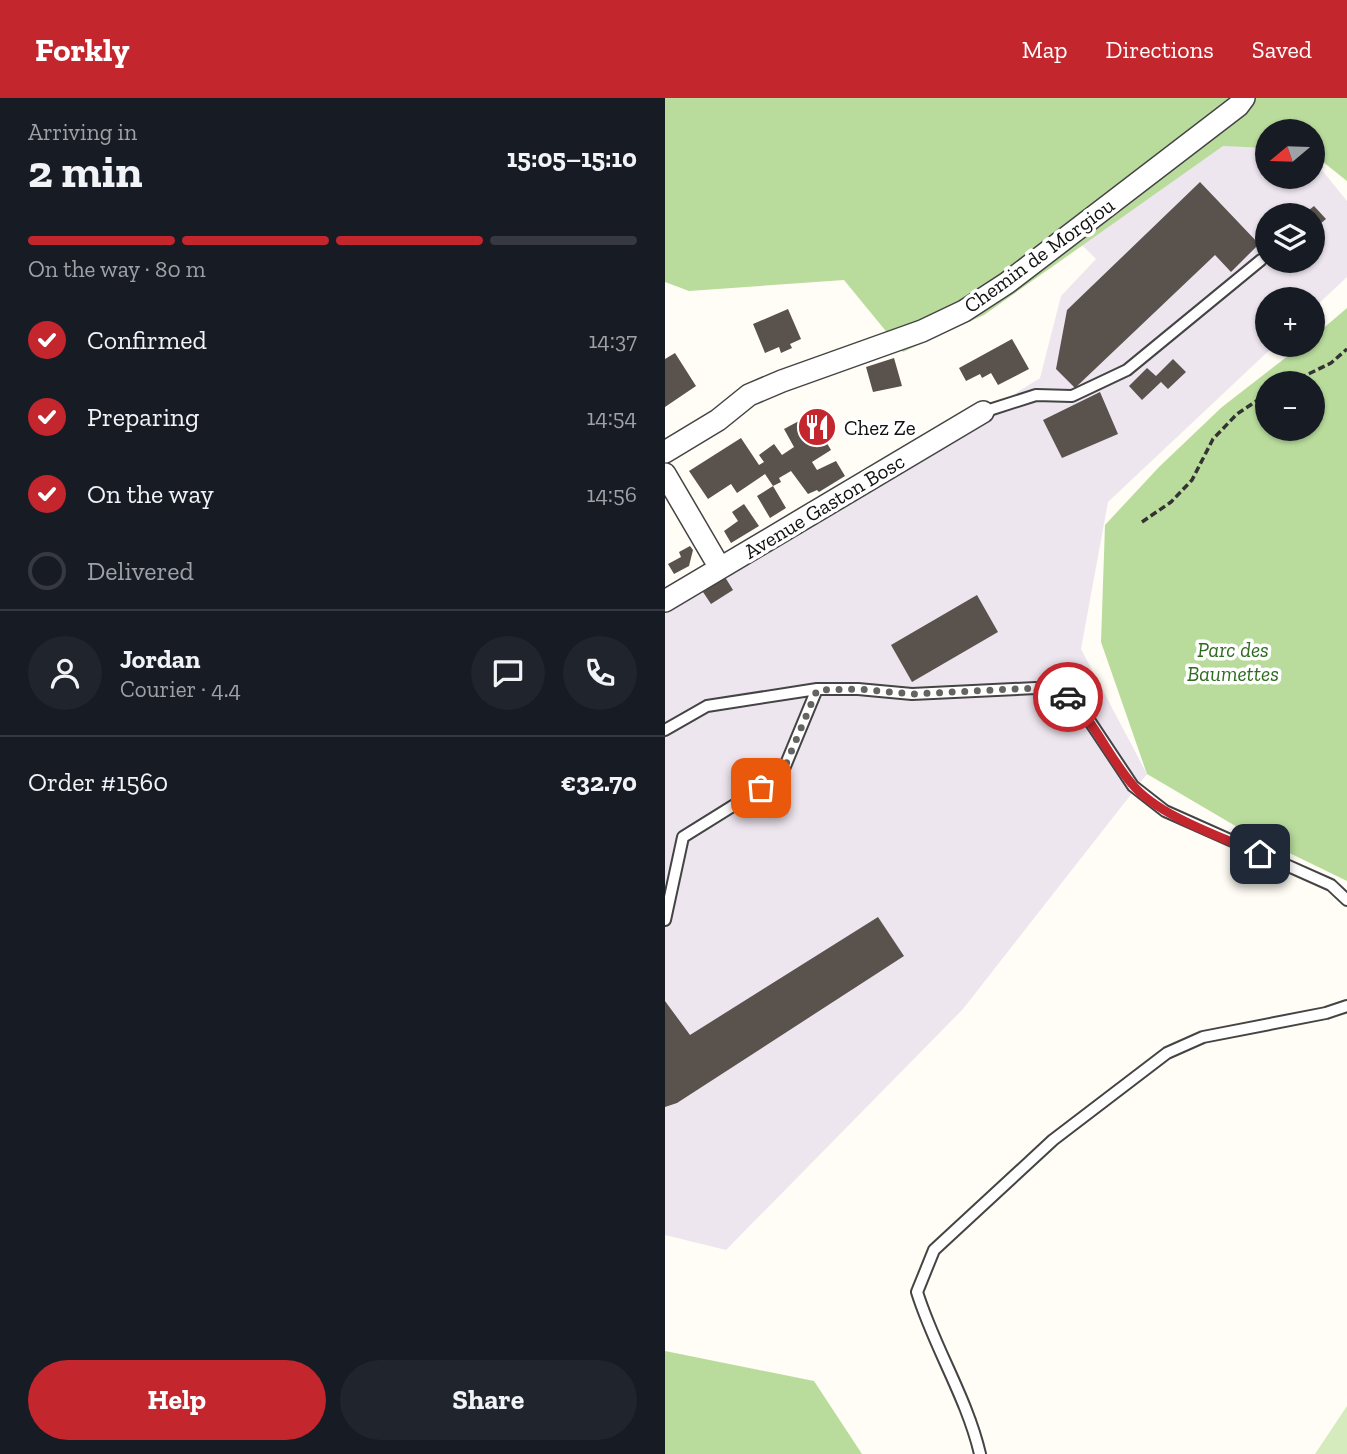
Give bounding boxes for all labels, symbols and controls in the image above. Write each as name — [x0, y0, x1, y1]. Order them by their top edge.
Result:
text: Forkly — [35, 30, 129, 69]
text: Map — [1022, 35, 1068, 64]
text: Directions — [1106, 35, 1214, 64]
text: Saved — [1252, 35, 1312, 64]
text: Arriving in — [28, 118, 137, 146]
north arrow — [1255, 119, 1325, 189]
map controls — [1255, 119, 1325, 441]
text: 15:05–15:10 — [507, 142, 637, 174]
text: 2 min — [28, 144, 143, 199]
street label: Chemin de Morgiou — [959, 192, 1119, 318]
button: layers — [1255, 203, 1325, 273]
text: On the way · 80 m — [28, 255, 206, 283]
button: + — [1255, 287, 1325, 357]
icon: check — [28, 321, 66, 359]
text: Confirmed — [87, 324, 207, 356]
text: 14:37 — [589, 326, 637, 354]
button: − — [1255, 371, 1325, 441]
icon: check — [28, 398, 66, 436]
text: Preparing — [87, 401, 199, 433]
text: 14:54 — [586, 403, 637, 431]
restaurant icon: Chez Ze — [796, 406, 838, 448]
place label: Chez Ze — [844, 415, 916, 440]
street label: Avenue Gaston Bosc — [739, 448, 909, 564]
icon: check — [28, 475, 66, 513]
text: On the way — [87, 478, 214, 510]
text: 14:56 — [587, 480, 637, 508]
text: Delivered — [87, 555, 194, 587]
button: person — [28, 636, 102, 710]
button: chat — [471, 636, 545, 710]
button: phone — [563, 636, 637, 710]
park label: Parc des Baumettes — [1187, 637, 1279, 686]
text: Jordan — [120, 643, 200, 675]
courier — [1033, 662, 1103, 732]
text: Courier · 4.4 — [120, 675, 241, 703]
icon: car — [1049, 678, 1087, 716]
pin — [731, 758, 791, 818]
text: Order #1560 — [28, 766, 168, 798]
text: €32.70 — [561, 766, 637, 798]
icon: bag — [742, 769, 780, 807]
pin — [1230, 824, 1290, 884]
icon: home — [1241, 835, 1279, 873]
button: Help — [28, 1360, 326, 1440]
button: Share — [340, 1360, 637, 1440]

